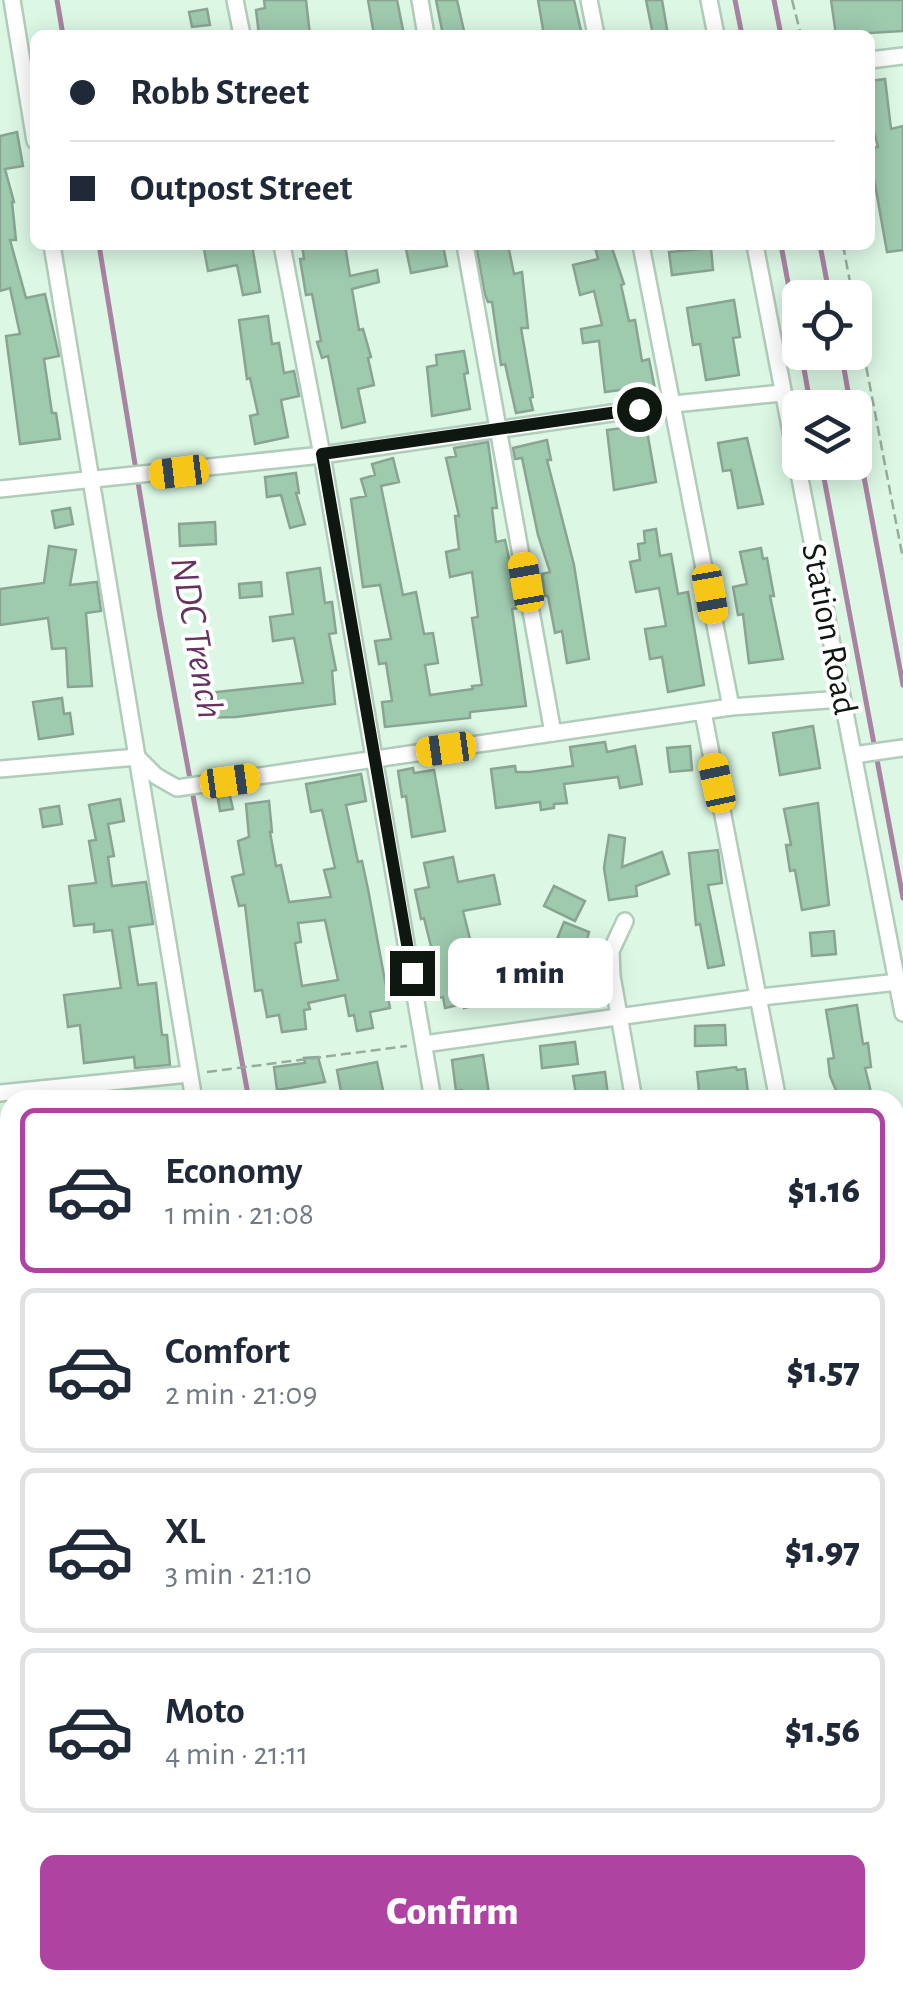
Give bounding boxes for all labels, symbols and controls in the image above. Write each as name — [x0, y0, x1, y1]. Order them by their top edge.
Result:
text: Robb Street — [130, 74, 309, 112]
text: Outpost Street — [130, 170, 352, 208]
map controls — [782, 280, 872, 480]
button: locate — [782, 280, 872, 370]
route start — [617, 387, 662, 432]
button: layers — [782, 390, 872, 480]
car — [147, 453, 211, 491]
street label: Station Road — [795, 540, 863, 718]
car — [506, 550, 546, 614]
water label: NDC Trench — [163, 554, 229, 722]
car — [690, 562, 730, 626]
car — [414, 730, 478, 768]
car — [696, 751, 738, 815]
car — [198, 762, 262, 800]
callout: 1 min — [447, 938, 612, 1008]
route end — [390, 951, 435, 996]
text: 1 min — [496, 957, 565, 989]
icon: car — [45, 1146, 135, 1236]
text: Economy — [165, 1153, 303, 1191]
text: $1.16 — [787, 1172, 860, 1210]
text: 1 min · 21:08 — [165, 1198, 314, 1230]
icon: car — [45, 1326, 135, 1416]
text: Comfort — [165, 1333, 290, 1371]
text: $1.57 — [787, 1352, 860, 1390]
text: 2 min · 21:09 — [165, 1378, 317, 1410]
icon: car — [45, 1506, 135, 1596]
text: XL — [165, 1513, 205, 1551]
text: $1.97 — [785, 1532, 860, 1570]
text: 3 min · 21:10 — [165, 1558, 312, 1590]
icon: car — [45, 1686, 135, 1776]
text: Moto — [165, 1693, 245, 1731]
text: $1.56 — [785, 1712, 860, 1750]
text: 4 min · 21:11 — [165, 1738, 308, 1770]
button: Confirm — [40, 1855, 865, 1970]

